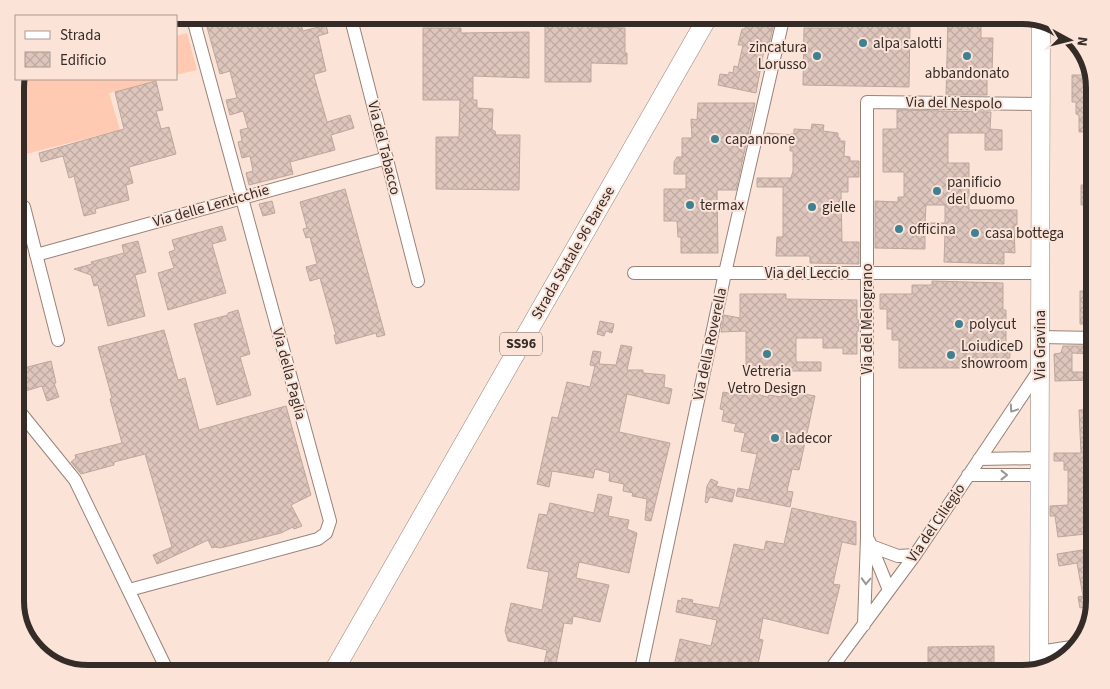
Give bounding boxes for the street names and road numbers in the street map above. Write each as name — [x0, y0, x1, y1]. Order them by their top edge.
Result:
street label: Via del Nespolo — [906, 92, 1002, 114]
street label: Via del Tabacco — [362, 99, 406, 197]
street label: Via delle Lenticchie — [150, 179, 272, 233]
street label: Strada Statale 96 Barese — [526, 182, 620, 324]
street label: Via del Leccio — [765, 263, 849, 284]
street label: Via del Melograno — [857, 263, 878, 375]
street label: Via della Roverella — [688, 286, 732, 402]
street label: Via Gravina — [1030, 310, 1051, 380]
street label: Via della Paglia — [267, 326, 311, 422]
road number: SS96 — [500, 332, 542, 356]
street label: Via del Ciliegio — [902, 479, 970, 567]

